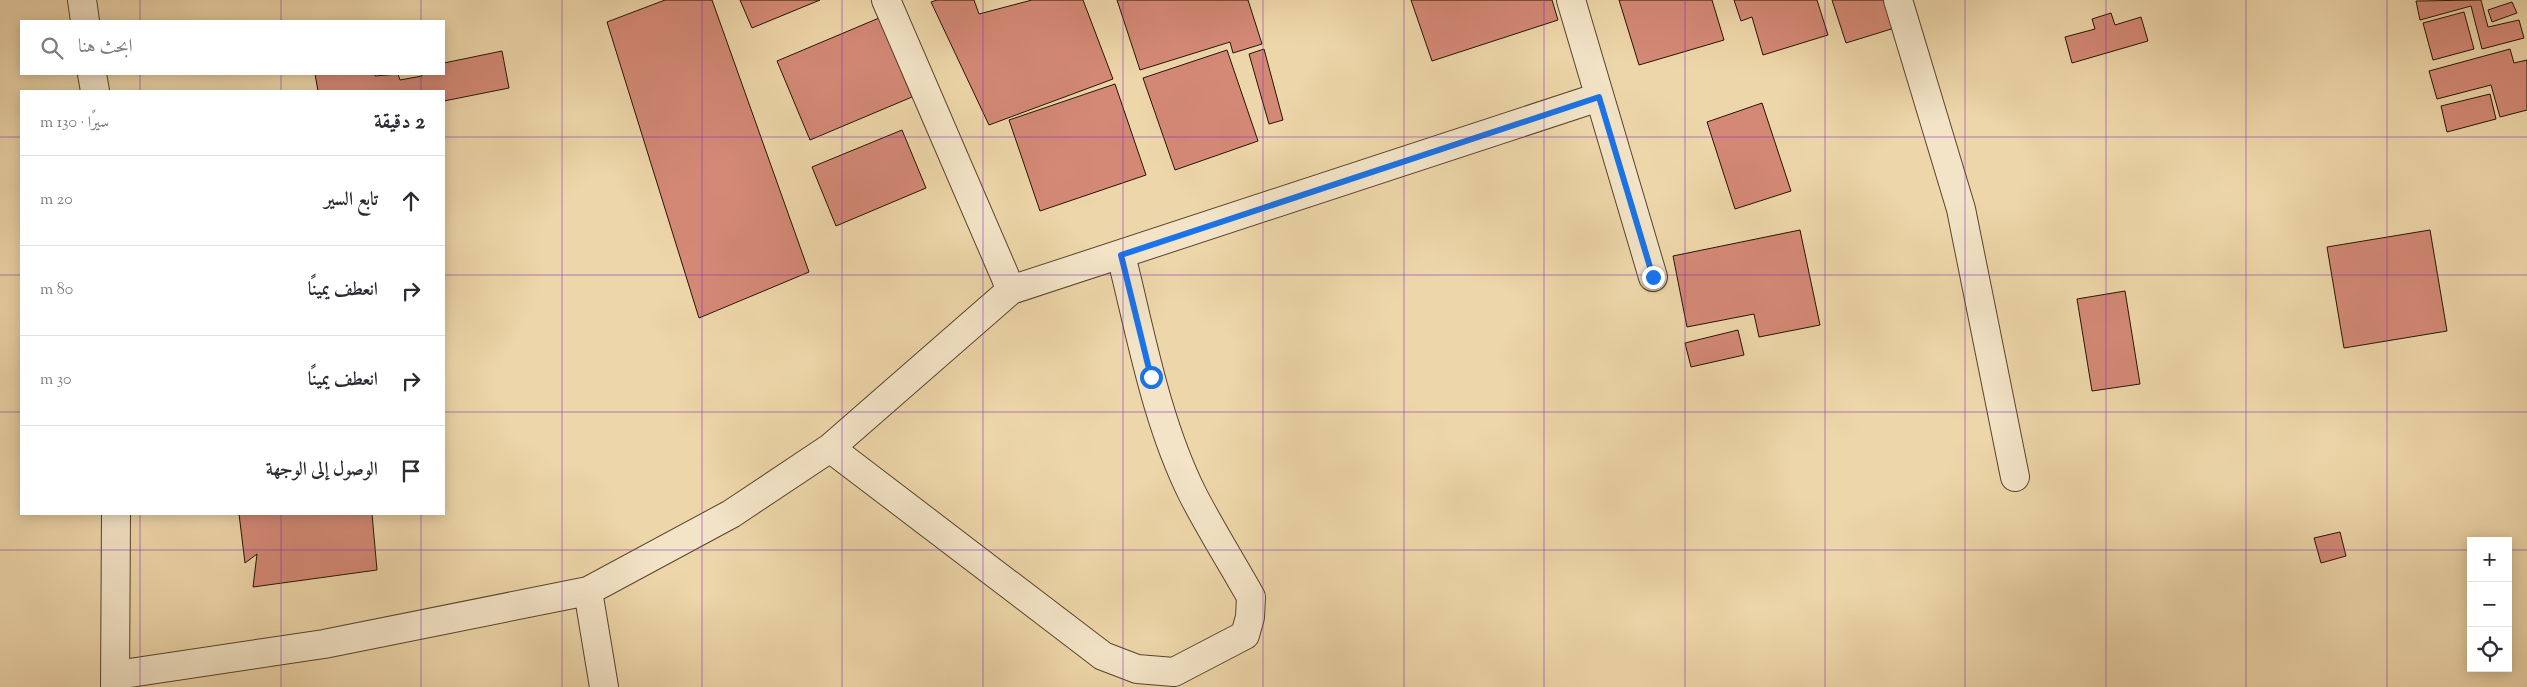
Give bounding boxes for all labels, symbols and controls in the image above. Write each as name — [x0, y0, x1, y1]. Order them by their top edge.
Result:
search box — [20, 20, 445, 75]
icon: search — [38, 34, 66, 62]
text: ابحث هنا — [78, 34, 133, 61]
text: 2 دقيقة — [374, 108, 425, 138]
text: سيرًا · 130 m — [40, 112, 109, 135]
text: تابع السير — [324, 187, 378, 214]
icon: ahead — [397, 187, 425, 215]
text: 20 m — [40, 189, 73, 212]
route end — [1642, 266, 1665, 289]
text: انعطف يمينًا — [308, 277, 378, 304]
icon: right — [397, 277, 425, 305]
text: 80 m — [40, 279, 73, 302]
route start — [1140, 366, 1163, 389]
text: انعطف يمينًا — [308, 367, 378, 394]
icon: right — [397, 367, 425, 395]
text: 30 m — [40, 369, 71, 392]
text: الوصول إلى الوجهة — [266, 457, 378, 484]
icon: arrive — [397, 457, 425, 485]
map controls — [2467, 537, 2512, 672]
button: + — [2467, 537, 2512, 582]
button: − — [2467, 582, 2512, 627]
button: locate — [2467, 627, 2512, 672]

